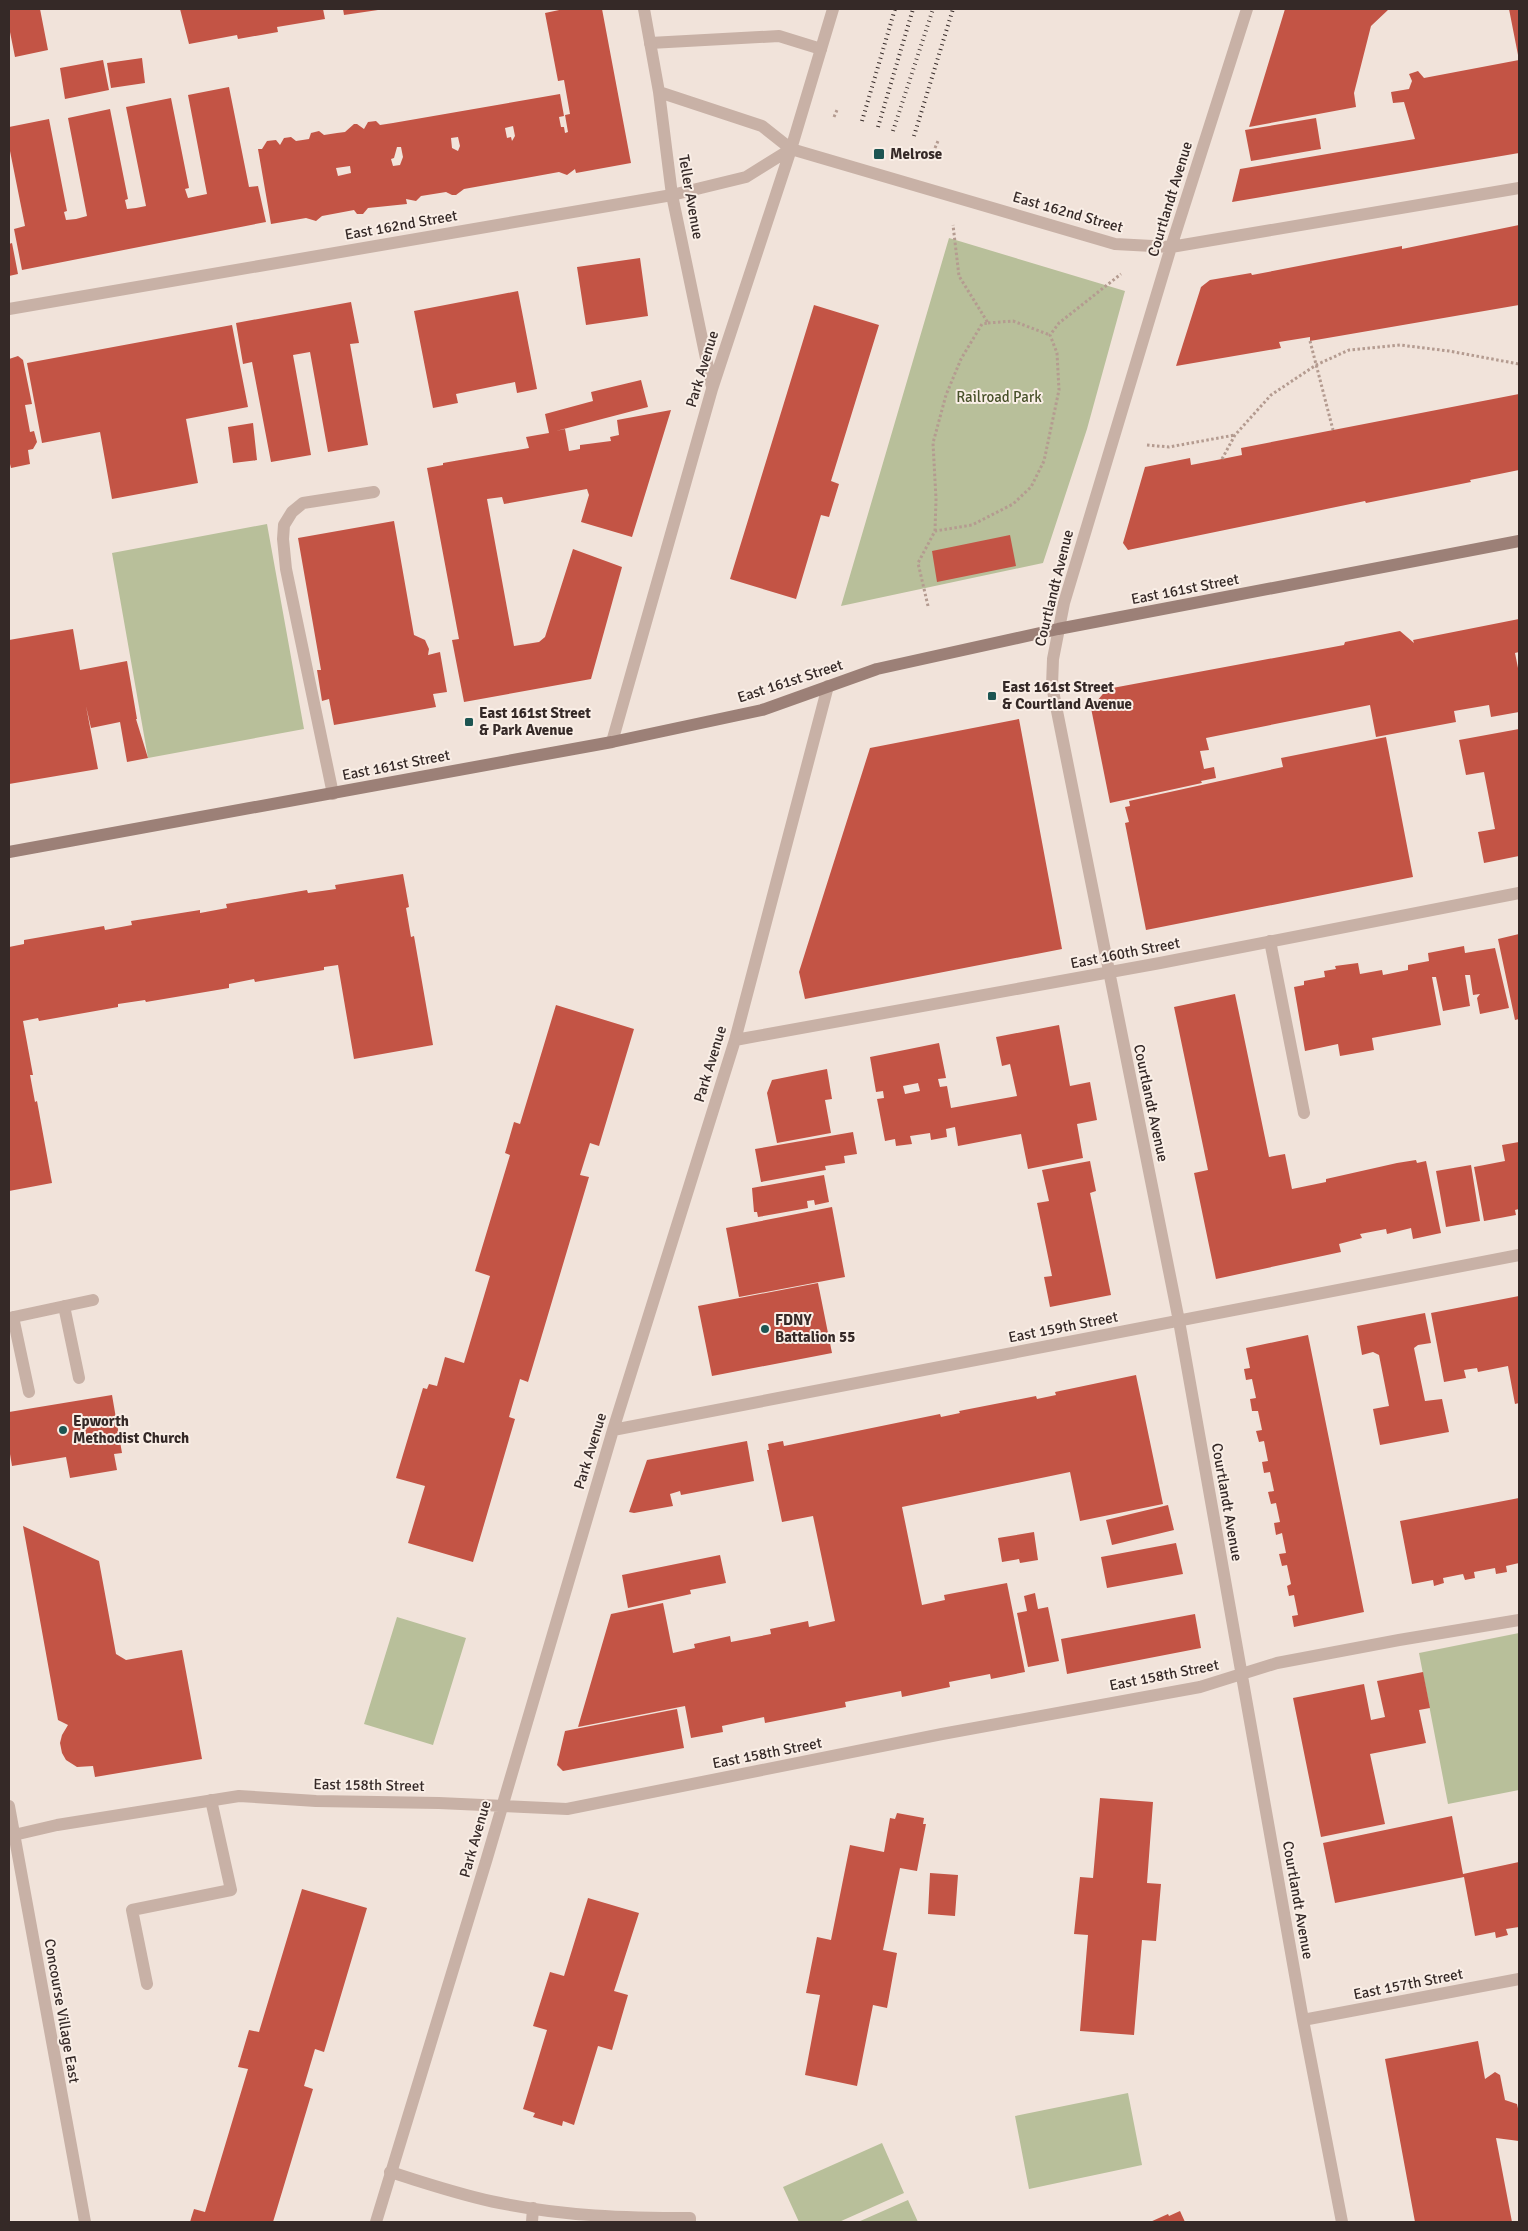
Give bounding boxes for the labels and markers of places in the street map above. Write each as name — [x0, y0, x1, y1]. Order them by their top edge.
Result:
place label: Melrose — [890, 145, 942, 163]
marker: Melrose — [872, 147, 886, 161]
place label: East 161st Street & Courtland Avenue — [1002, 678, 1132, 713]
marker: East 161st Street & Courtland Avenue — [986, 690, 998, 702]
place label: East 161st Street & Park Avenue — [479, 704, 591, 739]
marker: East 161st Street & Park Avenue — [463, 716, 475, 728]
place label: FDNY Battalion 55 — [775, 1311, 855, 1346]
marker: FDNY Battalion 55 — [759, 1323, 771, 1335]
place label: Epworth Methodist Church — [73, 1412, 189, 1447]
marker: Epworth Methodist Church — [57, 1424, 69, 1436]

